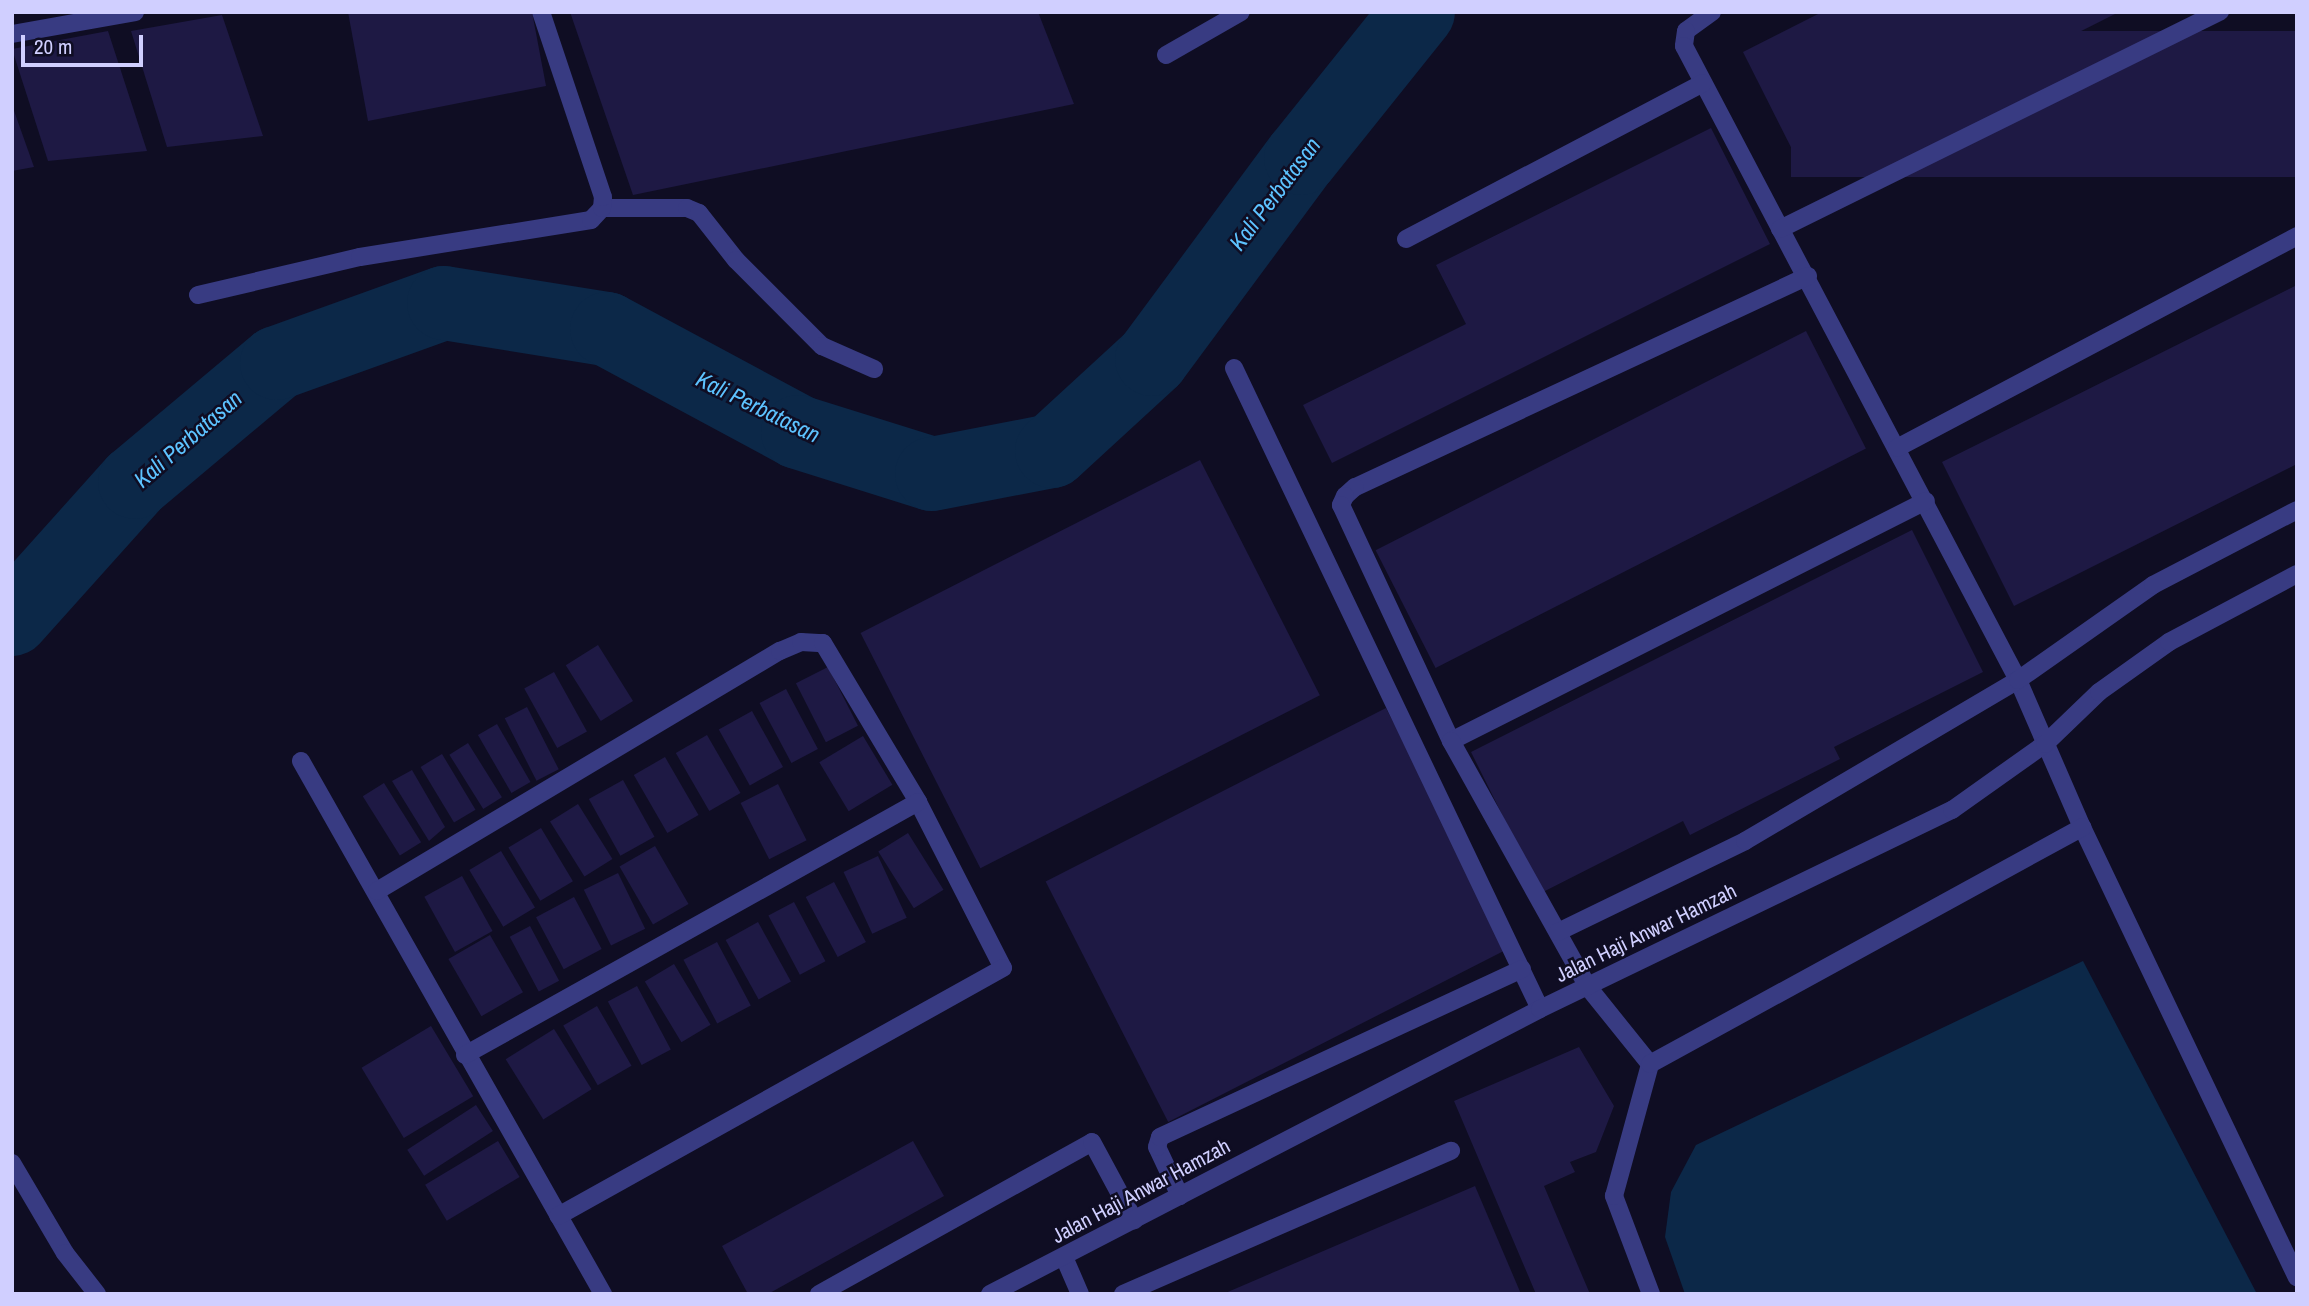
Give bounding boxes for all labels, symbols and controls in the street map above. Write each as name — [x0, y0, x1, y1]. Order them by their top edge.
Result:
scale bar — [24, 21, 147, 65]
text: 20 m — [34, 32, 72, 61]
water label: Kali Perbatasan — [1224, 132, 1326, 256]
water label: Kali Perbatasan — [692, 365, 824, 449]
water label: Kali Perbatasan — [128, 385, 248, 493]
street label: Jalan Haji Anwar Hamzah — [1551, 878, 1741, 988]
street label: Jalan Haji Anwar Hamzah — [1047, 1133, 1235, 1249]

